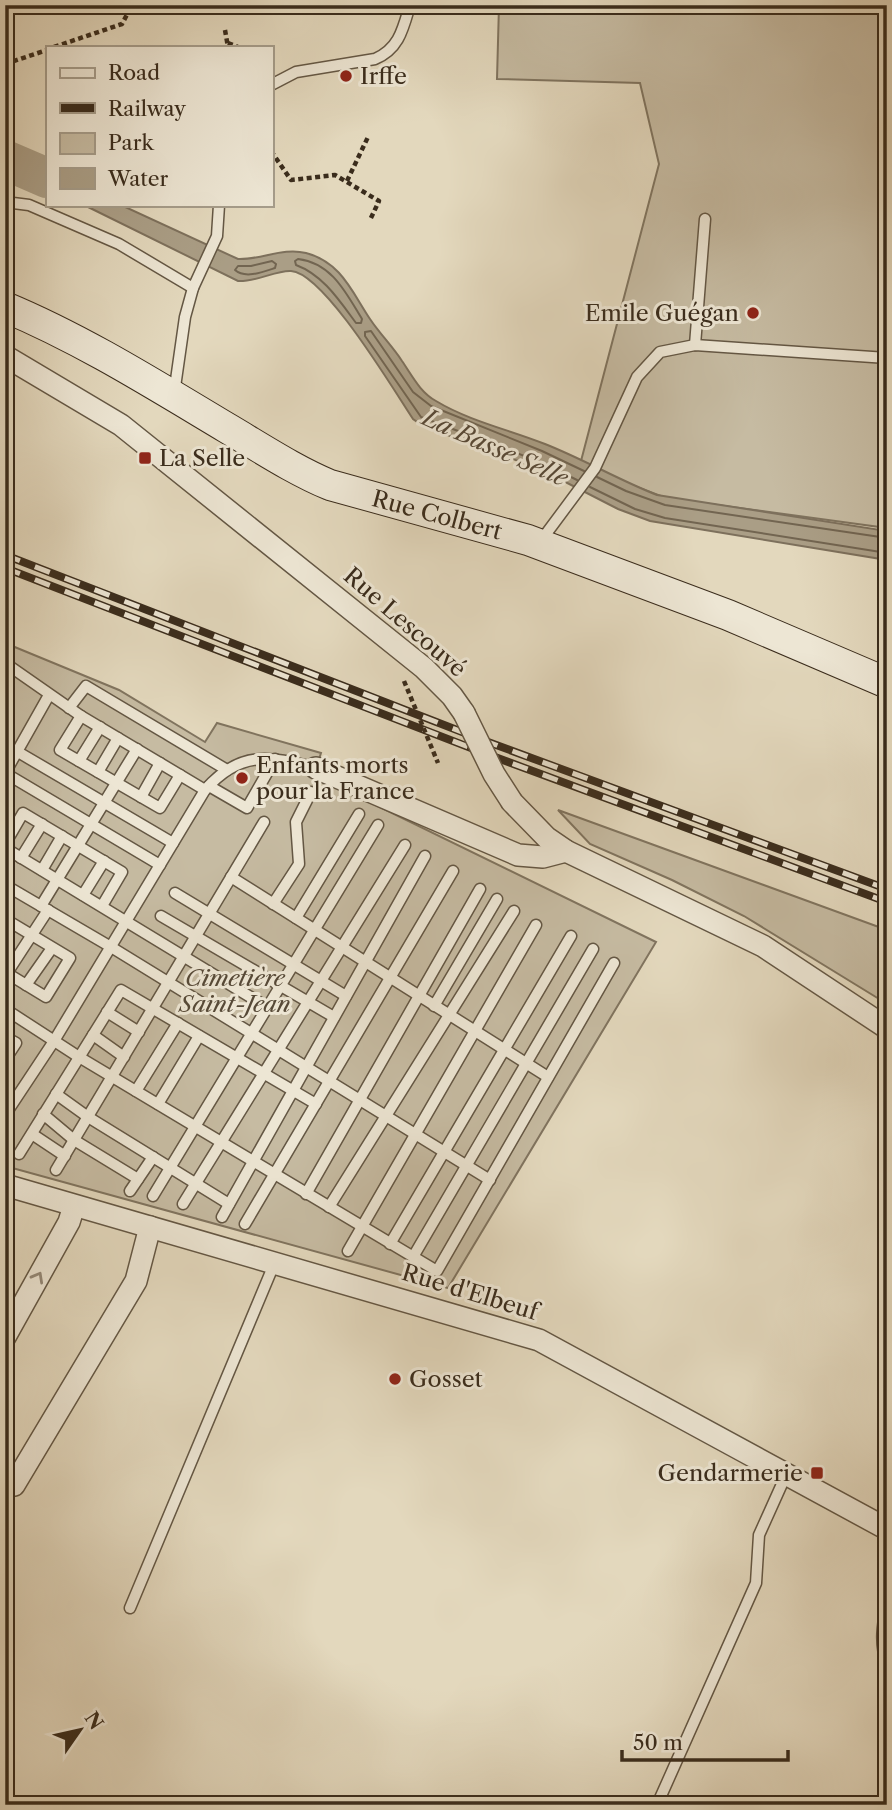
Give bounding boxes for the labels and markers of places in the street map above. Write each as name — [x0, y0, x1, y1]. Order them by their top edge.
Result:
place label: Irffe — [360, 62, 407, 90]
marker: Irffe — [338, 68, 354, 84]
place label: Emile Guégan — [585, 299, 739, 327]
marker: Emile Guégan — [745, 305, 761, 321]
place label: La Selle — [159, 444, 245, 472]
marker: La Selle — [137, 450, 153, 466]
place label: Enfants morts pour la France — [256, 751, 415, 805]
marker: Enfants morts pour la France — [234, 770, 250, 786]
place label: Gosset — [409, 1365, 483, 1393]
marker: Gosset — [387, 1371, 403, 1387]
place label: Gendarmerie — [658, 1459, 803, 1487]
marker: Gendarmerie — [809, 1465, 825, 1481]

